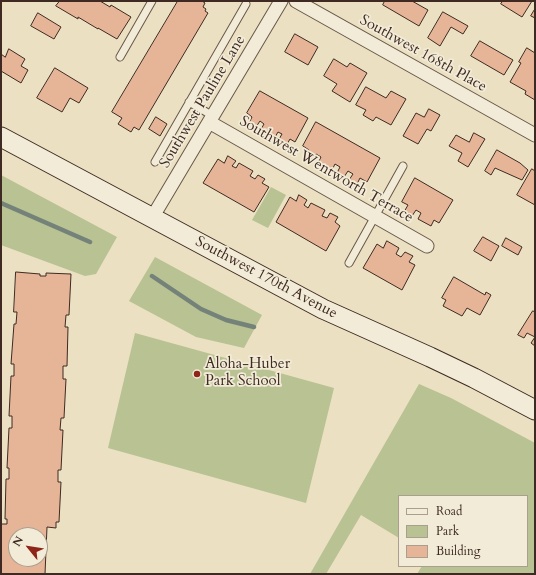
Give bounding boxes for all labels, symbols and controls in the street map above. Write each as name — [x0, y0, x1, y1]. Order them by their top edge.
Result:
street label: Southwest 168th Place — [356, 12, 490, 96]
street label: Southwest Pauline Lane — [156, 33, 250, 171]
street label: Southwest Wentworth Terrace — [236, 113, 416, 227]
street label: Southwest 170th Avenue — [192, 233, 340, 323]
place label: Aloha-Huber Park School — [205, 356, 290, 391]
marker: Aloha-Huber Park School — [192, 369, 202, 379]
legend — [398, 495, 528, 567]
text: Road — [436, 503, 462, 519]
text: Park — [436, 523, 459, 539]
north arrow — [8, 527, 48, 567]
text: N — [9, 533, 27, 549]
text: Building — [436, 543, 480, 559]

